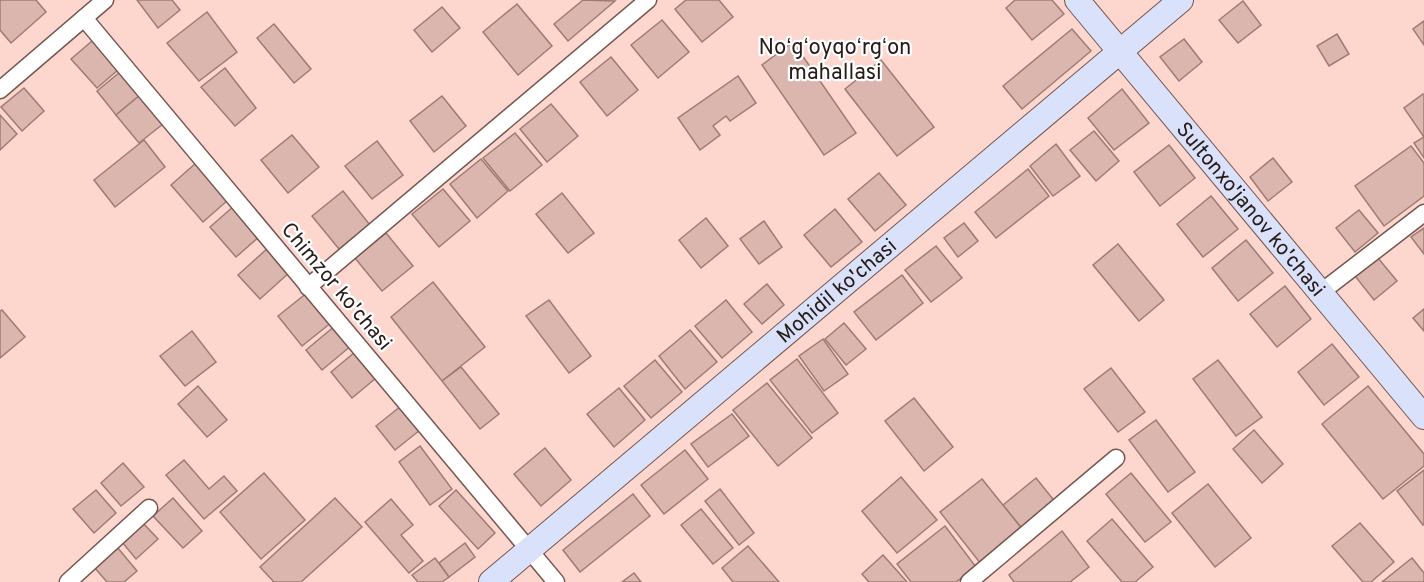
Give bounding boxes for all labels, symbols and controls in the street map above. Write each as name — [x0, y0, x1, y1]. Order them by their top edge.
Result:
district label: Noʻgʻoyqoʻrgʻon mahallasi — [758, 35, 912, 87]
street label: Sultonxo'janov ko'chasi — [1169, 117, 1330, 303]
street label: Chimzor ko'chasi — [274, 217, 397, 357]
street label: Mohidil ko'chasi — [772, 233, 903, 350]

